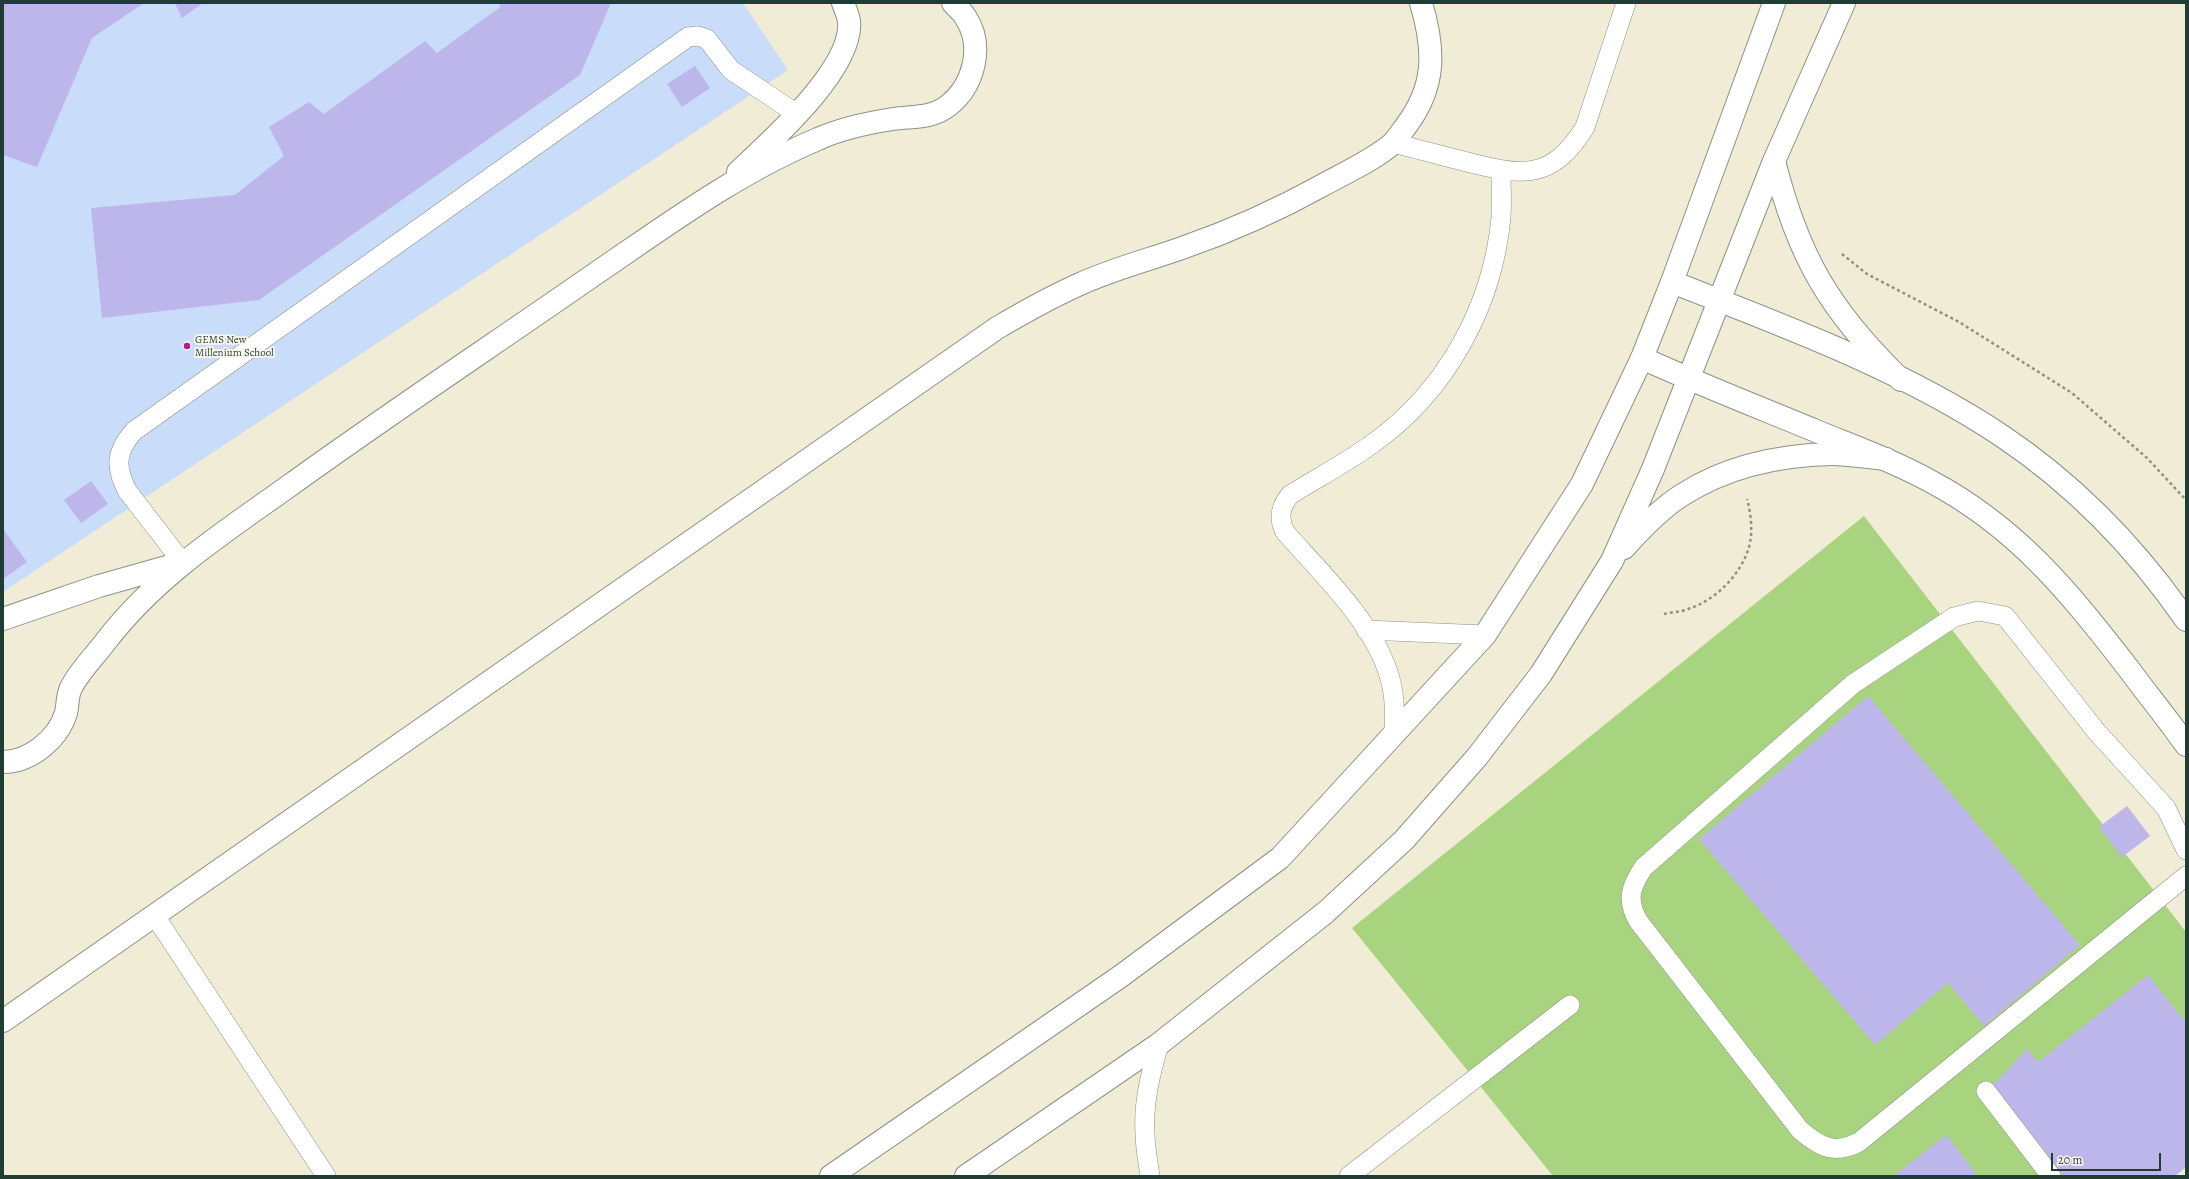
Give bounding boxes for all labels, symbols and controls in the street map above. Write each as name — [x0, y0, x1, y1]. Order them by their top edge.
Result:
place label: GEMS New Millenium School — [195, 333, 274, 359]
marker: GEMS New Millenium School — [182, 341, 192, 351]
scale bar — [2053, 1145, 2163, 1171]
text: 20 m — [2058, 1152, 2082, 1168]

